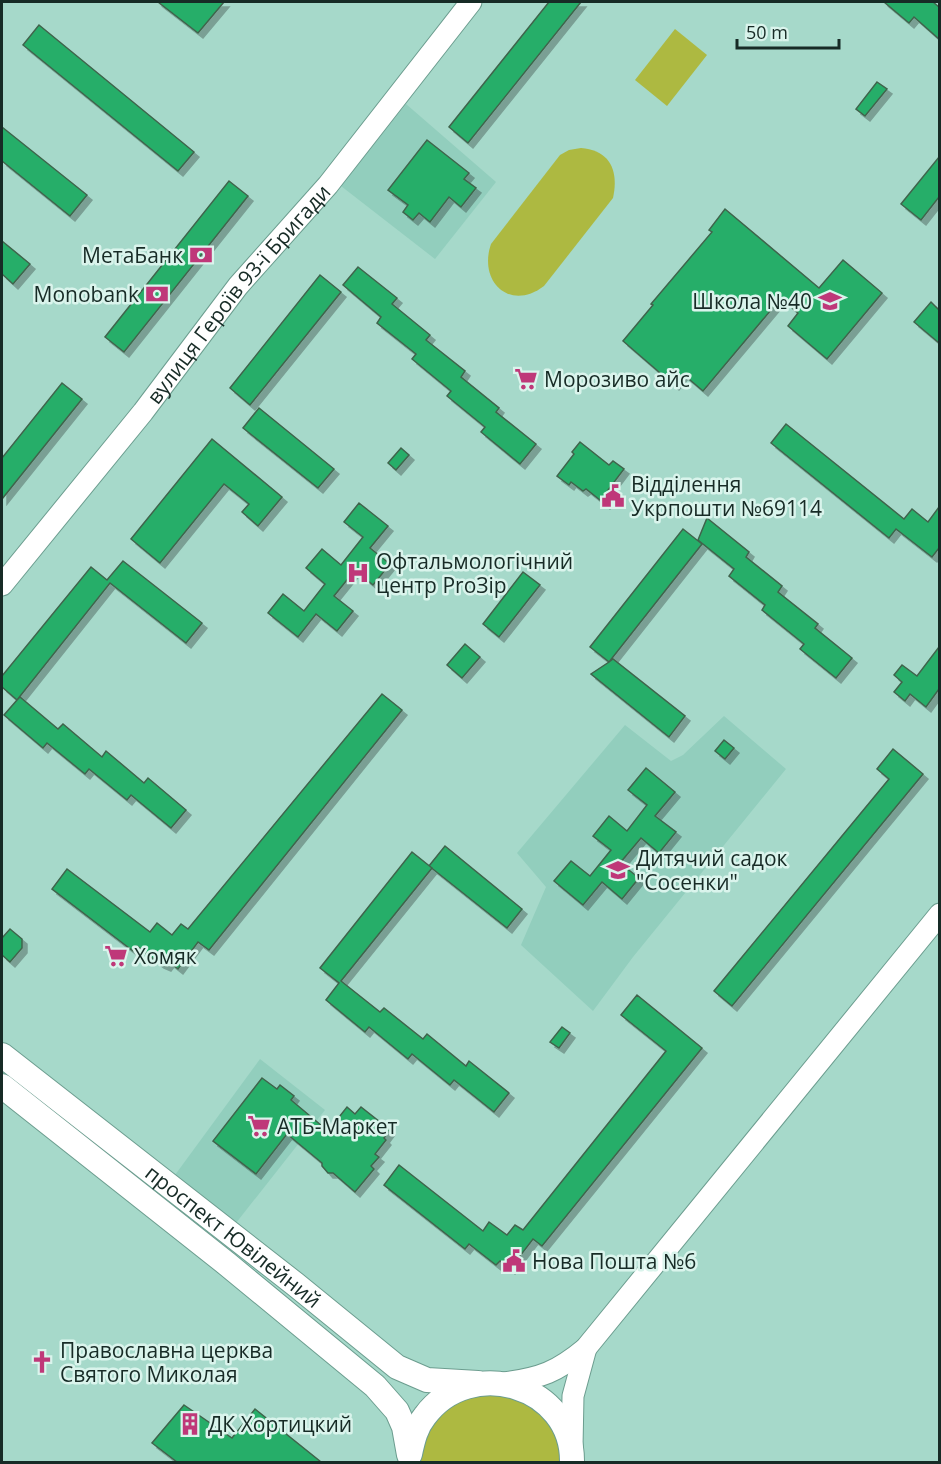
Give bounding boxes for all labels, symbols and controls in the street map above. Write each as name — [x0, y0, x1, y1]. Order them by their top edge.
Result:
scale bar — [737, 12, 839, 50]
text: 50 m — [746, 20, 788, 44]
street label: вулиця Героїв 93-ї Бригади — [140, 178, 336, 409]
place label: МетаБанк — [82, 241, 183, 269]
bank icon: МетаБанк — [188, 242, 214, 268]
place label: Monobank — [34, 280, 139, 308]
bank icon: Monobank — [144, 281, 170, 307]
place label: Школа №40 — [692, 287, 812, 315]
school or university icon: Школа №40 — [817, 288, 843, 314]
place label: Морозиво айс — [544, 365, 690, 393]
supermarket icon: Морозиво айс — [513, 366, 539, 392]
place label: Відділення Укрпошти №69114 — [631, 470, 822, 522]
public building icon: Відділення Укрпошти №69114 — [600, 483, 626, 509]
place label: Офтальмологічний центр ProЗір — [376, 547, 573, 599]
hospital icon: Офтальмологічний центр ProЗір — [345, 560, 371, 586]
place label: Дитячий садок "Сосенки" — [636, 844, 788, 896]
school or university icon: Дитячий садок "Сосенки" — [605, 857, 631, 883]
place label: Хомяк — [134, 942, 197, 970]
supermarket icon: Хомяк — [103, 943, 129, 969]
place label: АТБ-Маркет — [277, 1112, 397, 1140]
supermarket icon: АТБ-Маркет — [246, 1113, 272, 1139]
street label: проспект Ювілейний — [140, 1158, 327, 1314]
place label: Нова Пошта №6 — [532, 1247, 696, 1275]
public building icon: Нова Пошта №6 — [501, 1248, 527, 1274]
place label: Православна церква Святого Миколая — [60, 1336, 273, 1388]
church icon: Православна церква Святого Миколая — [29, 1349, 55, 1375]
place label: ДК Хортицкий — [208, 1410, 352, 1438]
building icon: ДК Хортицкий — [177, 1411, 203, 1437]

